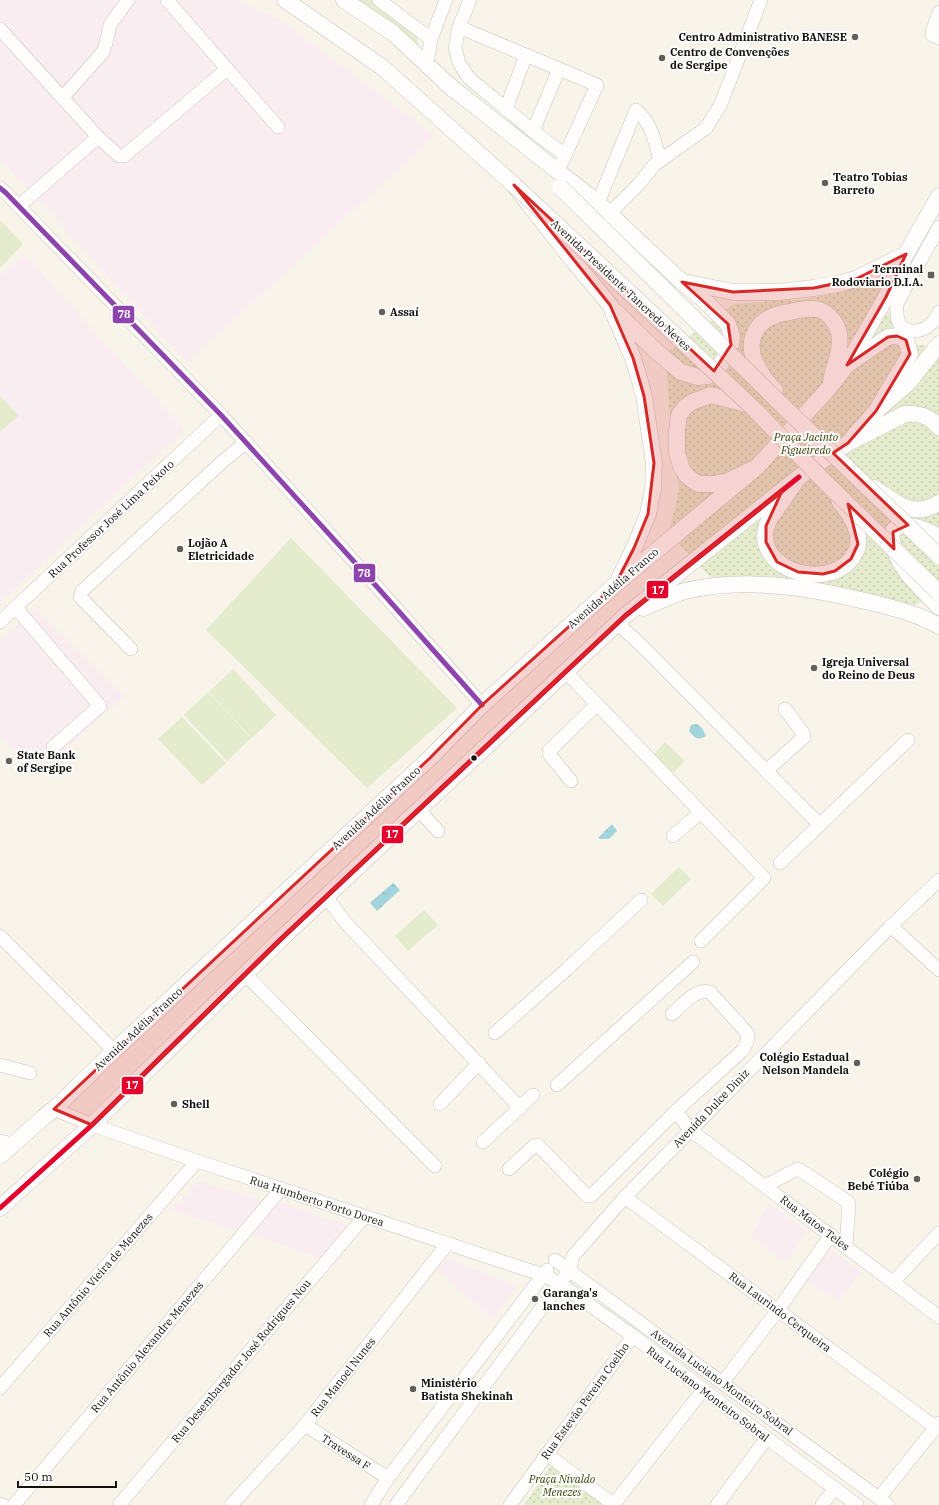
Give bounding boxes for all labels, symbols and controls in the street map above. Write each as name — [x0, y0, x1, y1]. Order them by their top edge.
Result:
place label: Centro Administrativo BANESE — [678, 30, 847, 44]
marker: Centro Administrativo BANESE — [850, 32, 860, 42]
place label: Centro de Convenções de Sergipe — [670, 45, 790, 72]
marker: Centro de Convenções de Sergipe — [657, 53, 667, 63]
place label: Teatro Tobias Barreto — [833, 170, 908, 197]
marker: Teatro Tobias Barreto — [820, 178, 830, 188]
street label: Avenida Presidente Tancredo Neves — [548, 216, 694, 354]
place label: Terminal Rodoviario D.I.A. — [832, 262, 923, 289]
marker: Terminal Rodoviario D.I.A. — [926, 270, 936, 280]
line badge: 78 — [112, 305, 135, 324]
place label: Assaí — [390, 305, 419, 319]
text: 78 — [117, 307, 131, 321]
marker: Assaí — [377, 307, 387, 317]
park label: Praça Jacinto Figueiredo — [773, 430, 839, 457]
street label: Rua Professor José Lima Peixoto — [45, 457, 177, 581]
place label: Lojão A Eletricidade — [188, 536, 254, 563]
marker: Lojão A Eletricidade — [175, 544, 185, 554]
street label: Avenida Adélia Franco — [564, 545, 662, 631]
line badge: 78 — [353, 563, 376, 583]
text: 78 — [357, 566, 371, 580]
line badge: 17 — [646, 580, 669, 599]
text: 17 — [651, 583, 665, 597]
place label: Igreja Universal do Reino de Deus — [822, 655, 915, 682]
marker: Igreja Universal do Reino de Deus — [809, 663, 819, 673]
place label: State Bank of Sergipe — [17, 748, 75, 775]
unlabelled marker — [469, 753, 479, 763]
marker: State Bank of Sergipe — [4, 756, 14, 766]
street label: Avenida Adélia Franco — [329, 763, 423, 853]
line badge: 17 — [381, 825, 404, 844]
text: 17 — [385, 827, 399, 841]
street label: Avenida Adélia Franco — [91, 984, 185, 1074]
place label: Colégio Estadual Nelson Mandela — [759, 1050, 849, 1077]
marker: Colégio Estadual Nelson Mandela — [852, 1058, 862, 1068]
street label: Avenida Dulce Diniz — [670, 1065, 752, 1150]
line badge: 17 — [121, 1076, 144, 1095]
text: 17 — [125, 1078, 139, 1092]
place label: Shell — [182, 1097, 210, 1111]
marker: Shell — [169, 1099, 179, 1109]
place label: Colégio Bebé Tiúba — [847, 1166, 909, 1193]
street label: Rua Humberto Porto Dorea — [248, 1173, 386, 1229]
marker: Colégio Bebé Tiúba — [912, 1174, 922, 1184]
street label: Rua Matos Teles — [778, 1192, 852, 1254]
street label: Rua Antônio Vieira de Menezes — [40, 1210, 156, 1340]
street label: Rua Laurindo Cerqueira — [726, 1269, 834, 1355]
street label: Rua Desembargador José Rodrigues Nou — [168, 1276, 314, 1446]
street label: Rua Antônio Alexandre Menezes — [88, 1278, 206, 1416]
place label: Garanga's lanches — [543, 1286, 598, 1313]
marker: Garanga's lanches — [530, 1294, 540, 1304]
street label: Avenida Luciano Monteiro Sobral — [648, 1326, 796, 1438]
street label: Rua Manoel Nunes — [308, 1334, 378, 1420]
street label: Rua Estevão Pereira Coelho — [538, 1340, 632, 1462]
street label: Rua Luciano Monteiro Sobral — [644, 1343, 772, 1445]
place label: Ministério Batista Shekinah — [421, 1376, 513, 1403]
marker: Ministério Batista Shekinah — [408, 1384, 418, 1394]
street label: Travessa F — [319, 1431, 373, 1473]
scale bar — [18, 1463, 116, 1489]
text: 50 m — [24, 1469, 53, 1484]
park label: Praça Nivaldo Menezes — [528, 1472, 596, 1499]

